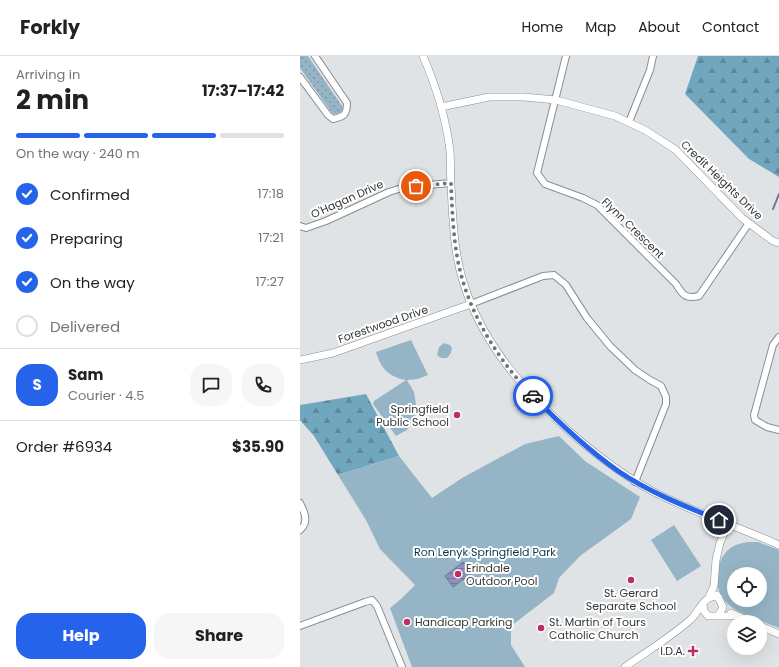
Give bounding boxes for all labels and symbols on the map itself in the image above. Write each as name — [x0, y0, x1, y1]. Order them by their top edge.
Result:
street label: Credit Heights Drive — [677, 137, 767, 224]
pin — [399, 169, 433, 203]
street label: O'Hagan Drive — [308, 176, 386, 222]
street label: Flynn Crescent — [598, 194, 668, 262]
street label: Forestwood Drive — [336, 301, 430, 347]
courier — [513, 376, 553, 416]
place label: Springfield Public School — [376, 401, 449, 430]
marker: Springfield Public School — [452, 410, 462, 420]
pin — [702, 503, 736, 537]
park label: Ron Lenyk Springfield Park — [414, 544, 556, 560]
place label: Erindale Outdoor Pool — [466, 560, 537, 589]
marker: Erindale Outdoor Pool — [453, 569, 463, 579]
marker: St. Gerard Separate School — [626, 575, 636, 585]
place label: St. Gerard Separate School — [586, 585, 676, 614]
place label: Handicap Parking — [415, 614, 512, 630]
place label: St. Martin of Tours Catholic Church — [549, 614, 646, 643]
marker: Handicap Parking — [402, 617, 412, 627]
marker: St. Martin of Tours Catholic Church — [536, 623, 546, 633]
place label: I.D.A. — [660, 643, 685, 659]
marker: I.D.A. — [688, 646, 698, 656]

